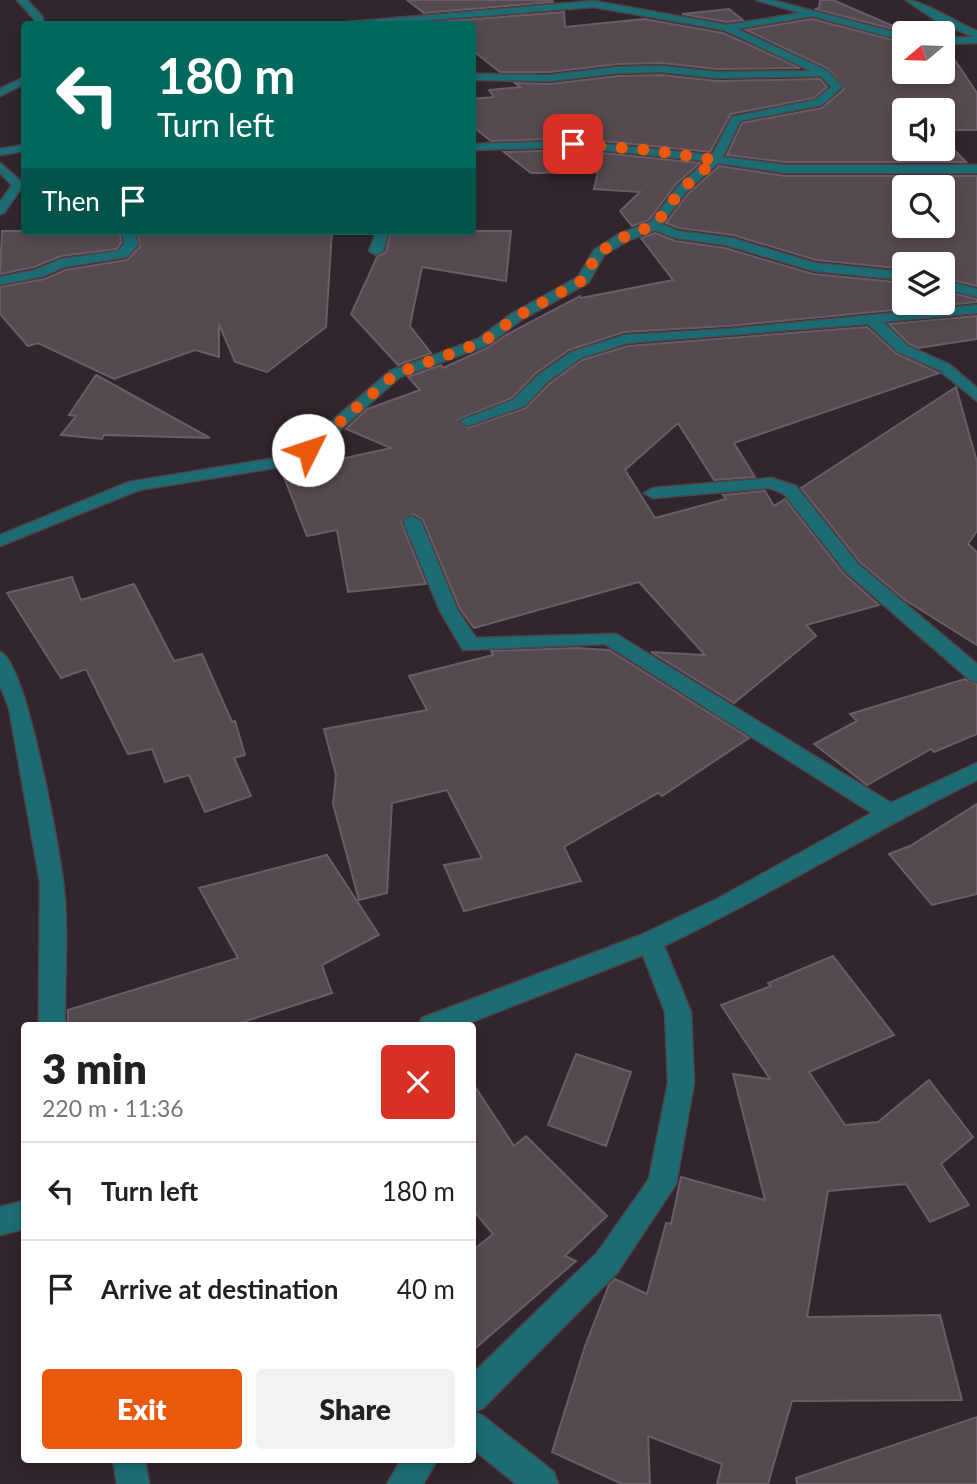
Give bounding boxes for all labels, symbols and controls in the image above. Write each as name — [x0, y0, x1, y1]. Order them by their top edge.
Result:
north arrow — [892, 21, 956, 84]
map controls — [892, 21, 955, 315]
text: 180 m — [157, 46, 295, 104]
icon: left — [42, 49, 133, 140]
button: sound — [892, 98, 955, 161]
text: Turn left — [157, 105, 274, 144]
pin — [543, 114, 603, 174]
icon: arrive — [554, 125, 592, 163]
button: search — [892, 175, 955, 238]
icon: arrive — [114, 182, 152, 220]
text: Then — [42, 185, 100, 217]
button: layers — [892, 252, 955, 315]
position arrow — [271, 413, 345, 487]
text: 3 min — [42, 1043, 147, 1093]
button: close — [381, 1045, 455, 1119]
text: 220 m · 11:36 — [42, 1094, 184, 1122]
icon: left — [42, 1172, 80, 1210]
text: Turn left — [101, 1175, 198, 1207]
text: 180 m — [382, 1175, 455, 1207]
icon: arrive — [42, 1270, 80, 1308]
text: Arrive at destination — [101, 1273, 338, 1305]
text: 40 m — [397, 1273, 455, 1305]
button: Exit — [42, 1369, 242, 1449]
button: Share — [256, 1369, 455, 1449]

